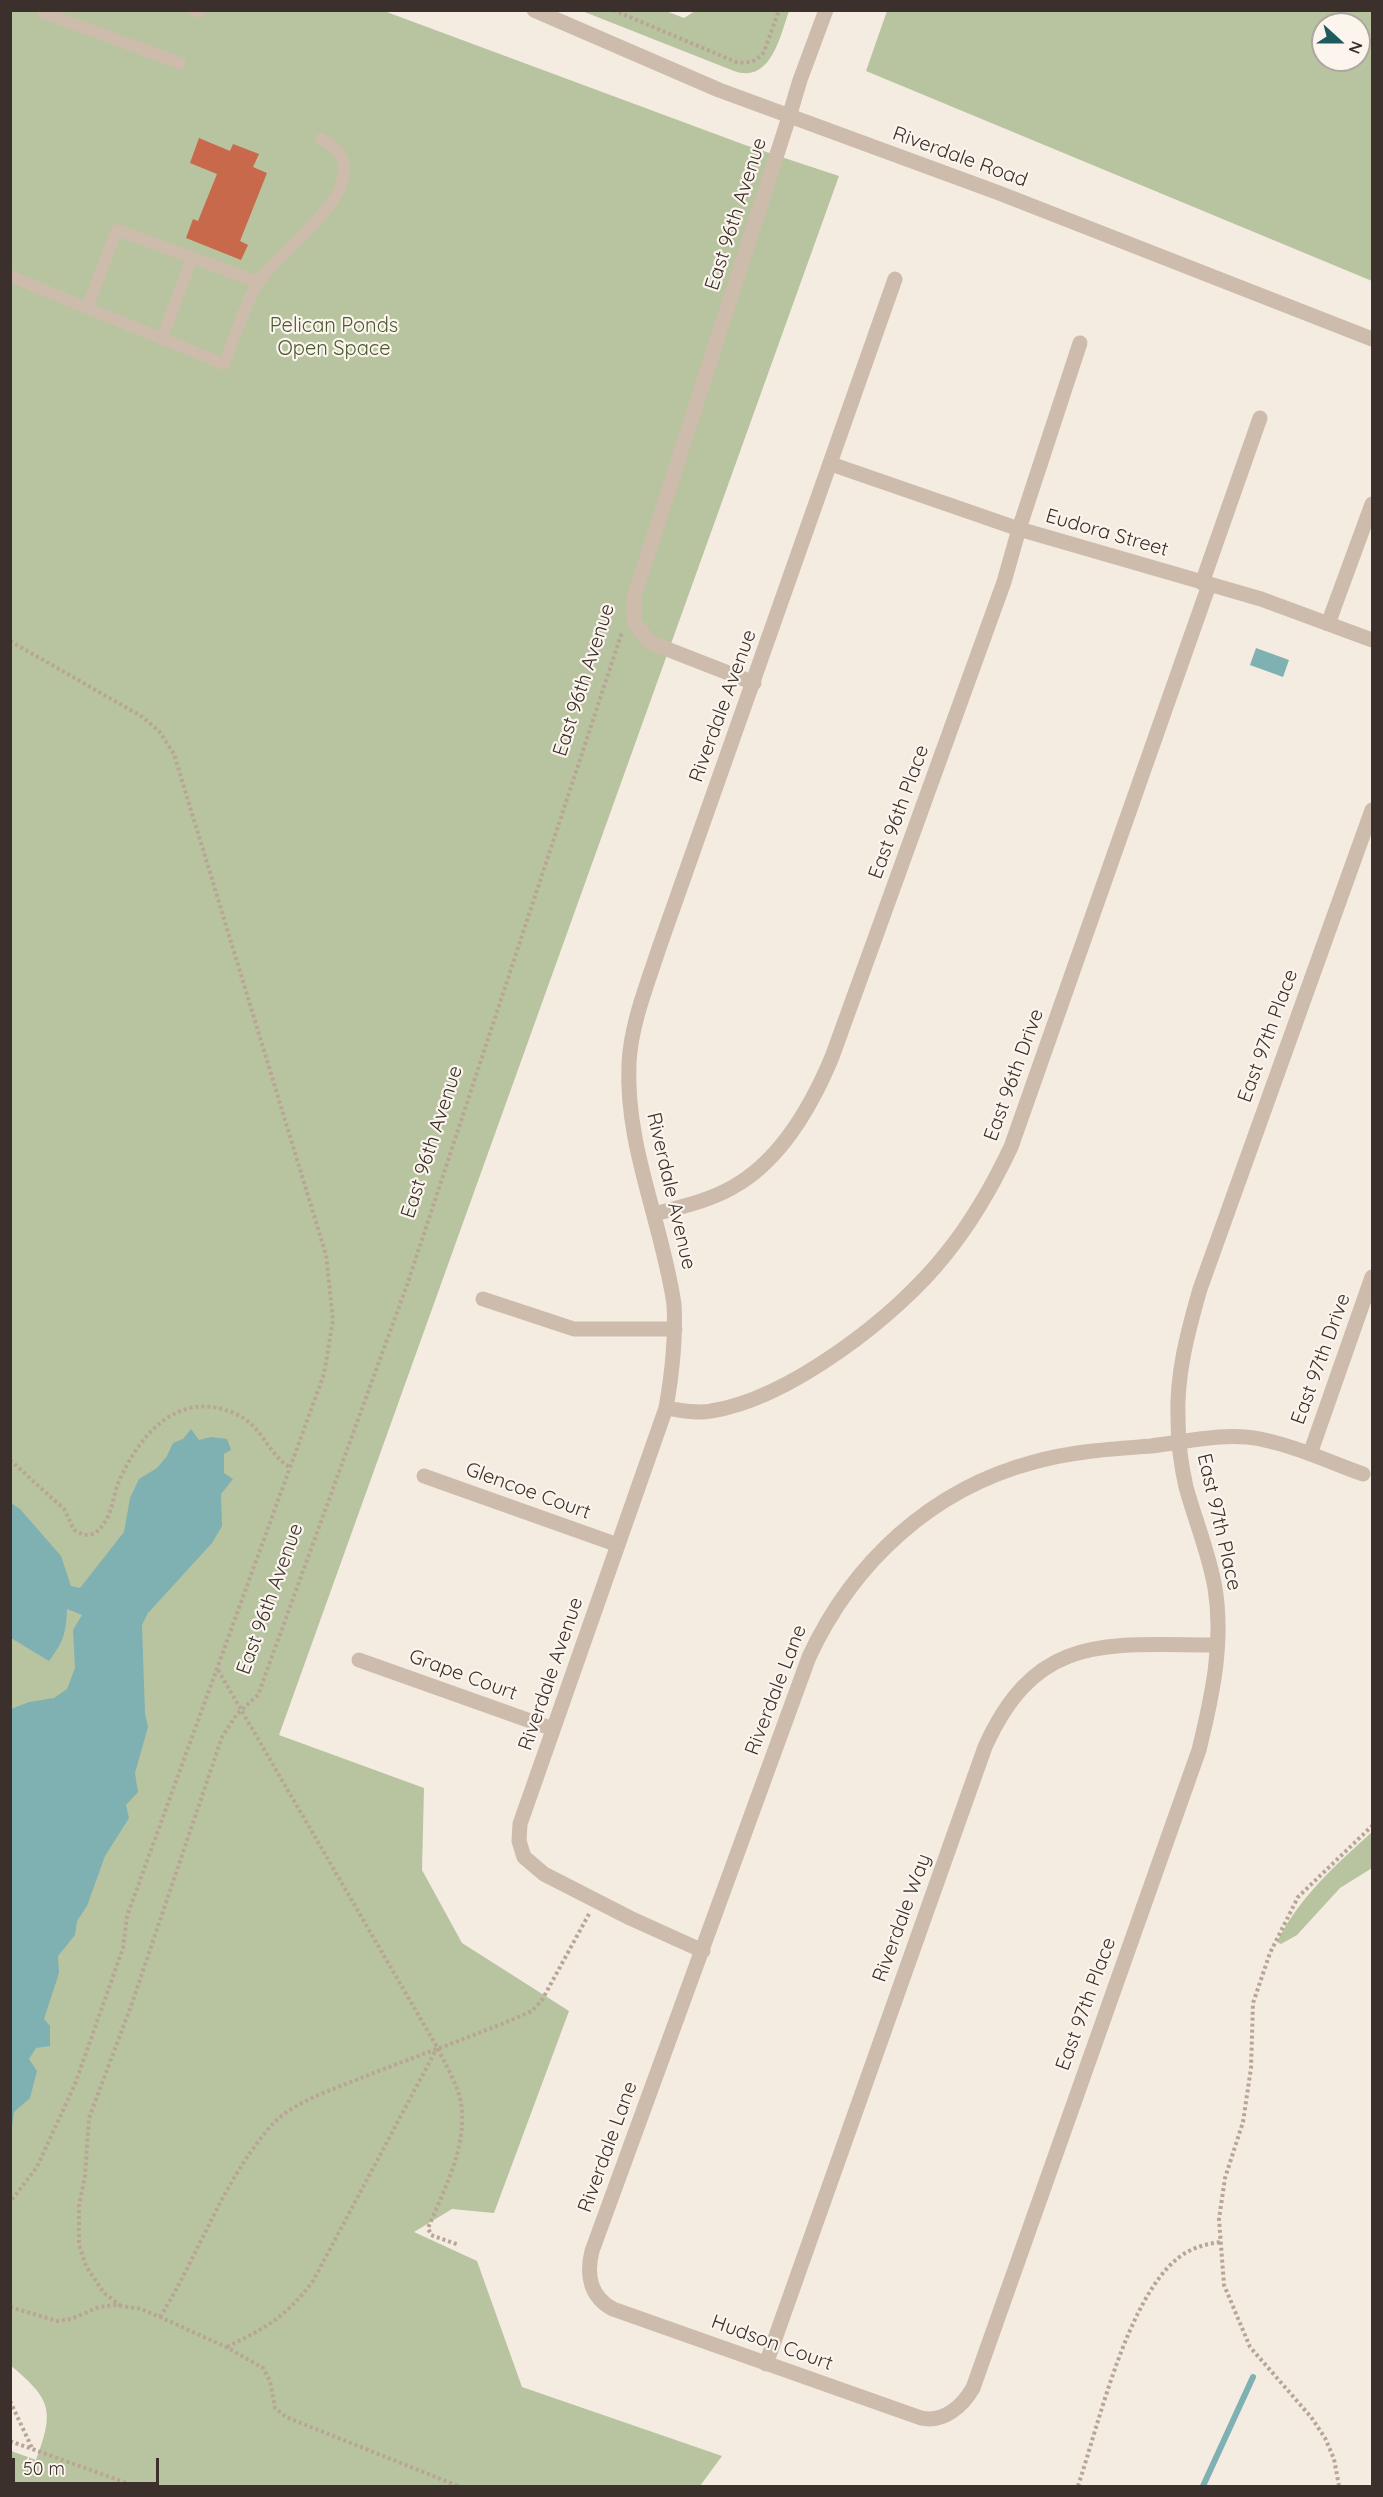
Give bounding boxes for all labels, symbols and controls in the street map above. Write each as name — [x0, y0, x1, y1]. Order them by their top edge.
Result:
north arrow — [1311, 12, 1371, 72]
text: N — [1344, 39, 1367, 57]
street label: Riverdale Road — [889, 121, 1031, 193]
street label: East 96th Avenue — [700, 135, 772, 293]
park label: Pelican Ponds Open Space — [270, 314, 398, 361]
street label: Eudora Street — [1043, 504, 1171, 562]
street label: East 96th Avenue — [548, 601, 620, 759]
street label: Riverdale Avenue — [684, 626, 762, 786]
street label: East 96th Place — [864, 742, 934, 882]
street label: East 97th Place — [1233, 966, 1303, 1106]
street label: East 96th Drive — [979, 1006, 1049, 1144]
street label: East 96th Avenue — [396, 1063, 468, 1221]
street label: Riverdale Avenue — [641, 1110, 701, 1272]
street label: East 97th Drive — [1286, 1290, 1356, 1428]
street label: East 97th Place — [1192, 1451, 1246, 1593]
street label: Glencoe Court — [462, 1457, 594, 1525]
street label: East 96th Avenue — [232, 1520, 308, 1678]
street label: Riverdale Avenue — [514, 1594, 588, 1754]
street label: Riverdale Lane — [740, 1621, 812, 1759]
street label: Grape Court — [406, 1644, 520, 1706]
street label: Riverdale Way — [868, 1851, 936, 1985]
street label: East 97th Place — [1051, 1934, 1121, 2074]
street label: Riverdale Lane — [573, 2078, 643, 2216]
street label: Hudson Court — [708, 2310, 836, 2376]
scale bar — [15, 2446, 162, 2484]
text: 50 m — [23, 2457, 65, 2480]

